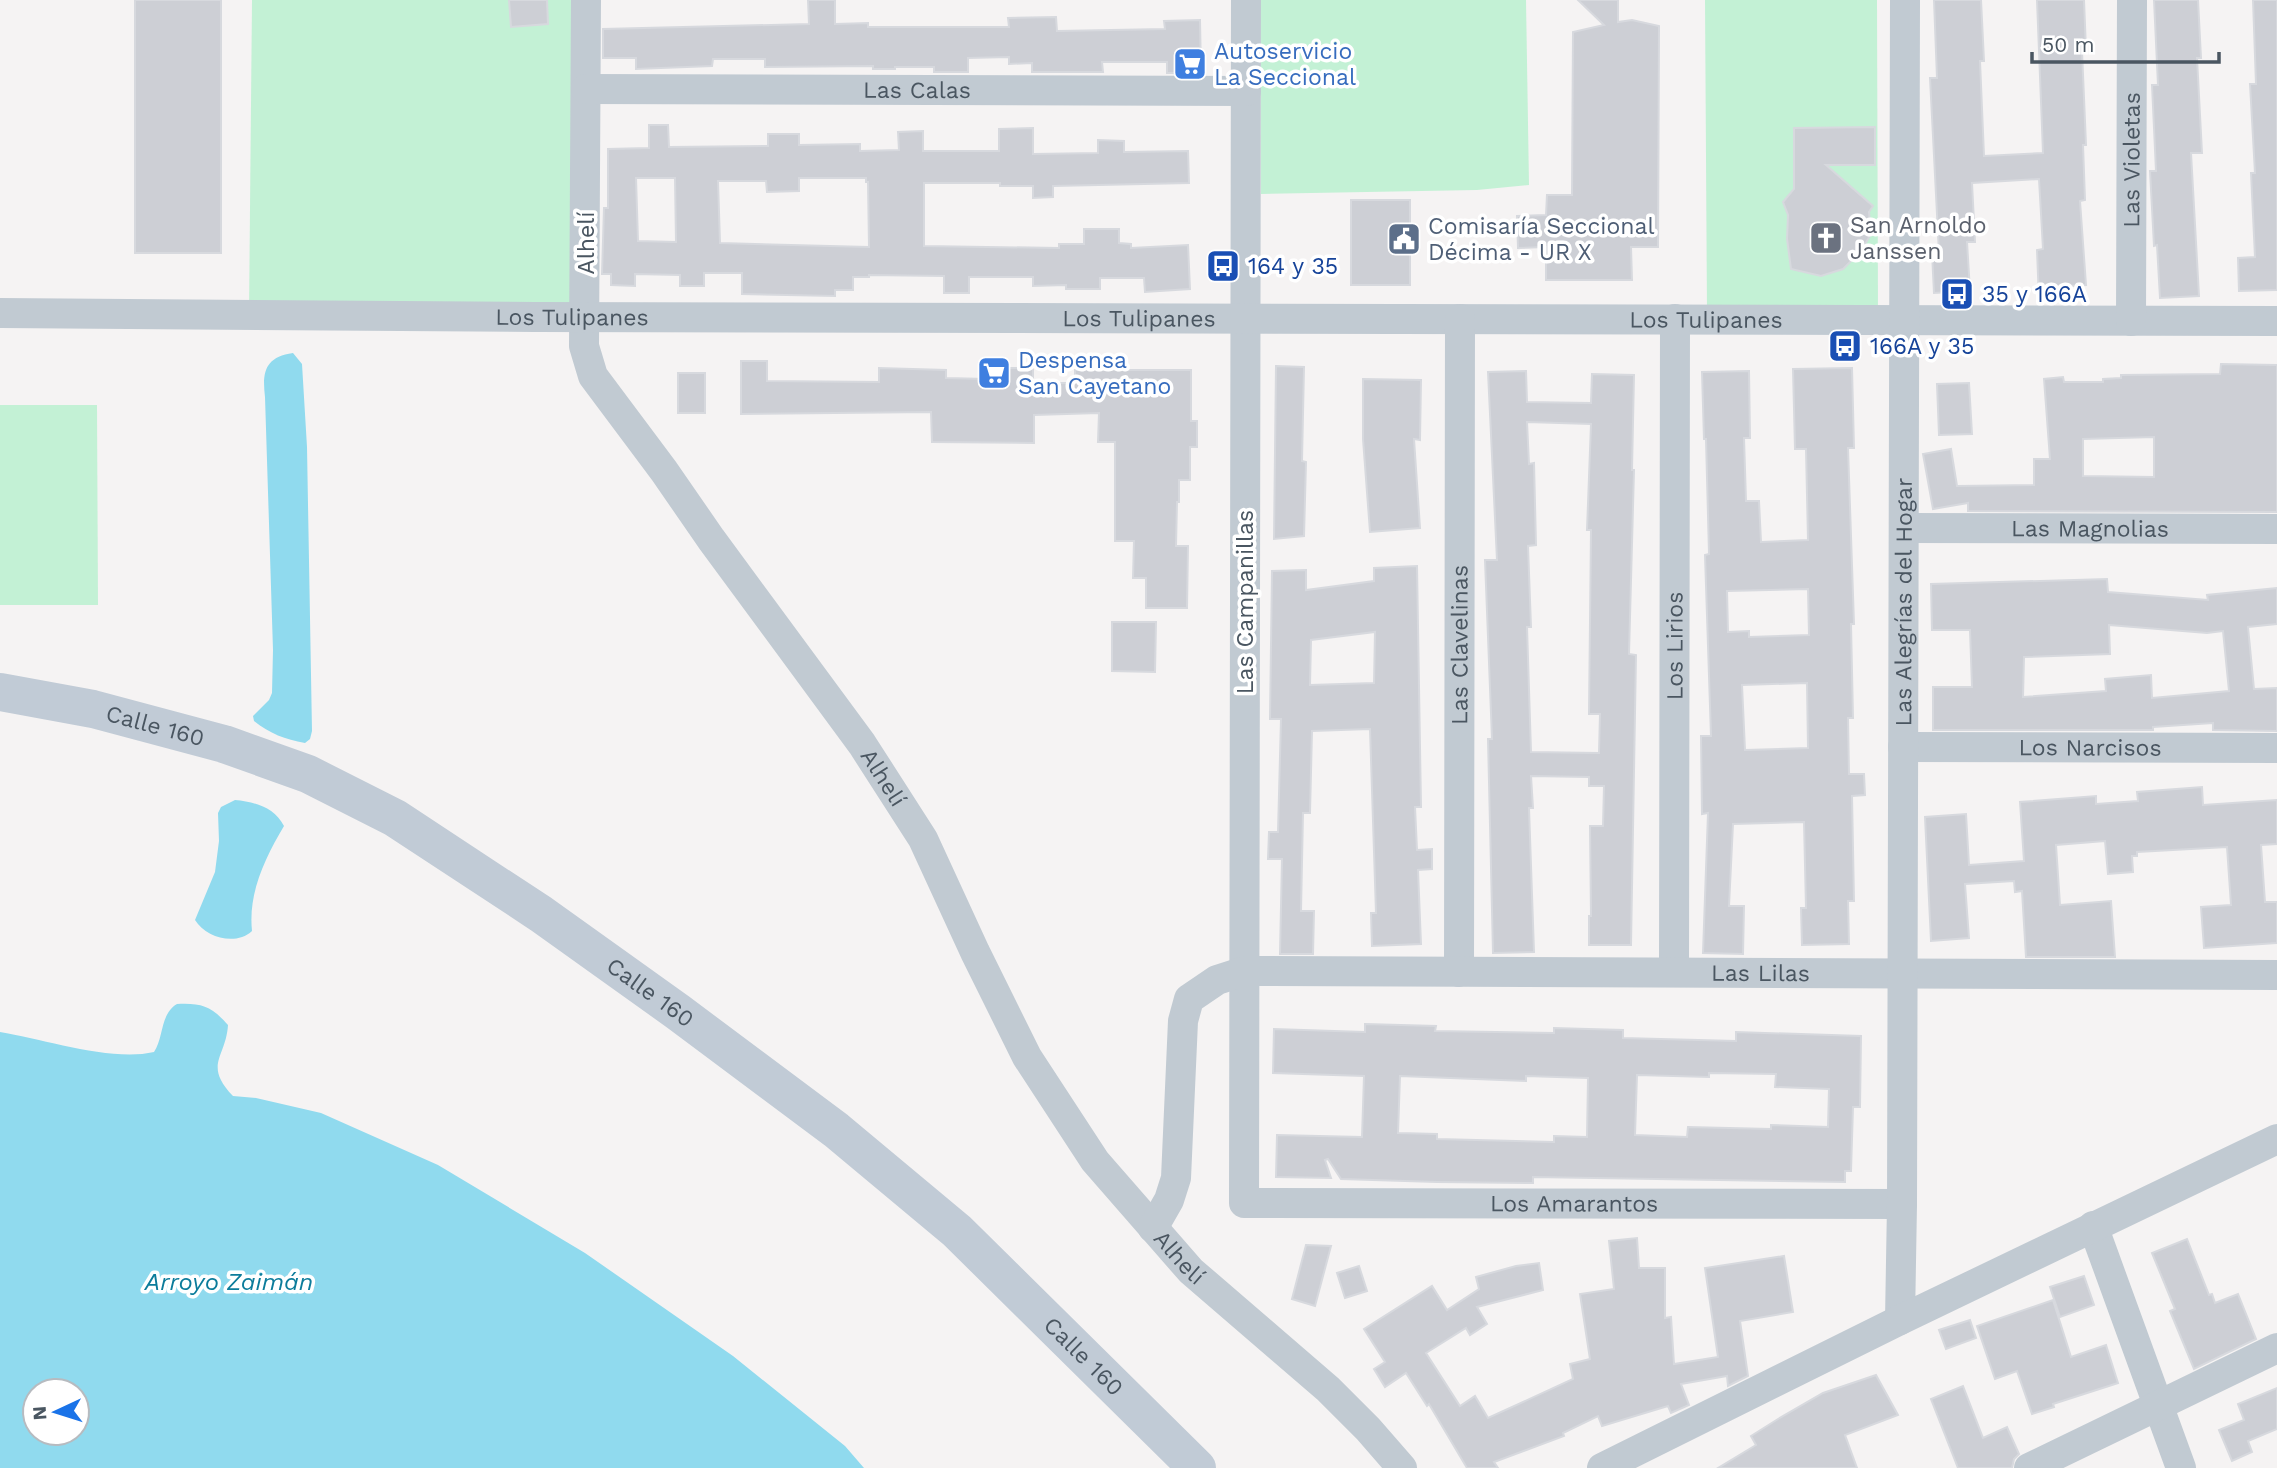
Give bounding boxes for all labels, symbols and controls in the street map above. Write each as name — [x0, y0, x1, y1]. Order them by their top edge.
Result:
scale bar — [2032, 21, 2219, 65]
text: 50 m — [2042, 32, 2094, 57]
place label: Autoservicio La Seccional — [1214, 38, 1356, 91]
supermarket icon: Autoservicio La Seccional — [1171, 45, 1209, 83]
street label: Las Calas — [863, 77, 971, 104]
street label: Las Violetas — [2118, 92, 2146, 228]
street label: Alhelí — [573, 212, 600, 274]
place label: San Arnoldo Janssen — [1850, 212, 1987, 265]
place label: Comisaría Seccional Décima - UR X — [1428, 213, 1655, 266]
church icon: San Arnoldo Janssen — [1807, 219, 1845, 257]
public building icon: Comisaría Seccional Décima - UR X — [1385, 220, 1423, 258]
bus stop icon: 164 y 35 — [1204, 247, 1242, 285]
place label: 164 y 35 — [1248, 253, 1338, 280]
bus stop icon: 35 y 166A — [1938, 275, 1976, 313]
place label: 35 y 166A — [1982, 281, 2087, 308]
street label: Los Tulipanes — [495, 304, 649, 331]
street label: Los Tulipanes — [1062, 305, 1216, 333]
street label: Los Tulipanes — [1629, 307, 1783, 334]
bus stop icon: 166A y 35 — [1826, 327, 1864, 365]
place label: 166A y 35 — [1870, 333, 1974, 360]
place label: Despensa San Cayetano — [1018, 347, 1171, 400]
supermarket icon: Despensa San Cayetano — [975, 354, 1013, 392]
street label: Las Alegrías del Hogar — [1890, 477, 1918, 727]
street label: Las Campanillas — [1232, 510, 1259, 694]
street label: Las Magnolias — [2011, 515, 2169, 543]
street label: Las Clavelinas — [1446, 565, 1474, 725]
street label: Los Lirios — [1661, 592, 1689, 700]
street label: Calle 160 — [103, 700, 207, 752]
street label: Los Narcisos — [2018, 734, 2162, 762]
street label: Alhelí — [855, 744, 911, 812]
street label: Calle 160 — [601, 952, 699, 1033]
street label: Las Lilas — [1711, 960, 1810, 987]
street label: Los Amarantos — [1490, 1190, 1658, 1218]
street label: Alhelí — [1148, 1225, 1210, 1290]
water label: Arroyo Zaimán — [144, 1268, 313, 1296]
street label: Calle 160 — [1038, 1312, 1129, 1402]
north arrow — [21, 1377, 91, 1447]
text: N — [28, 1405, 52, 1421]

